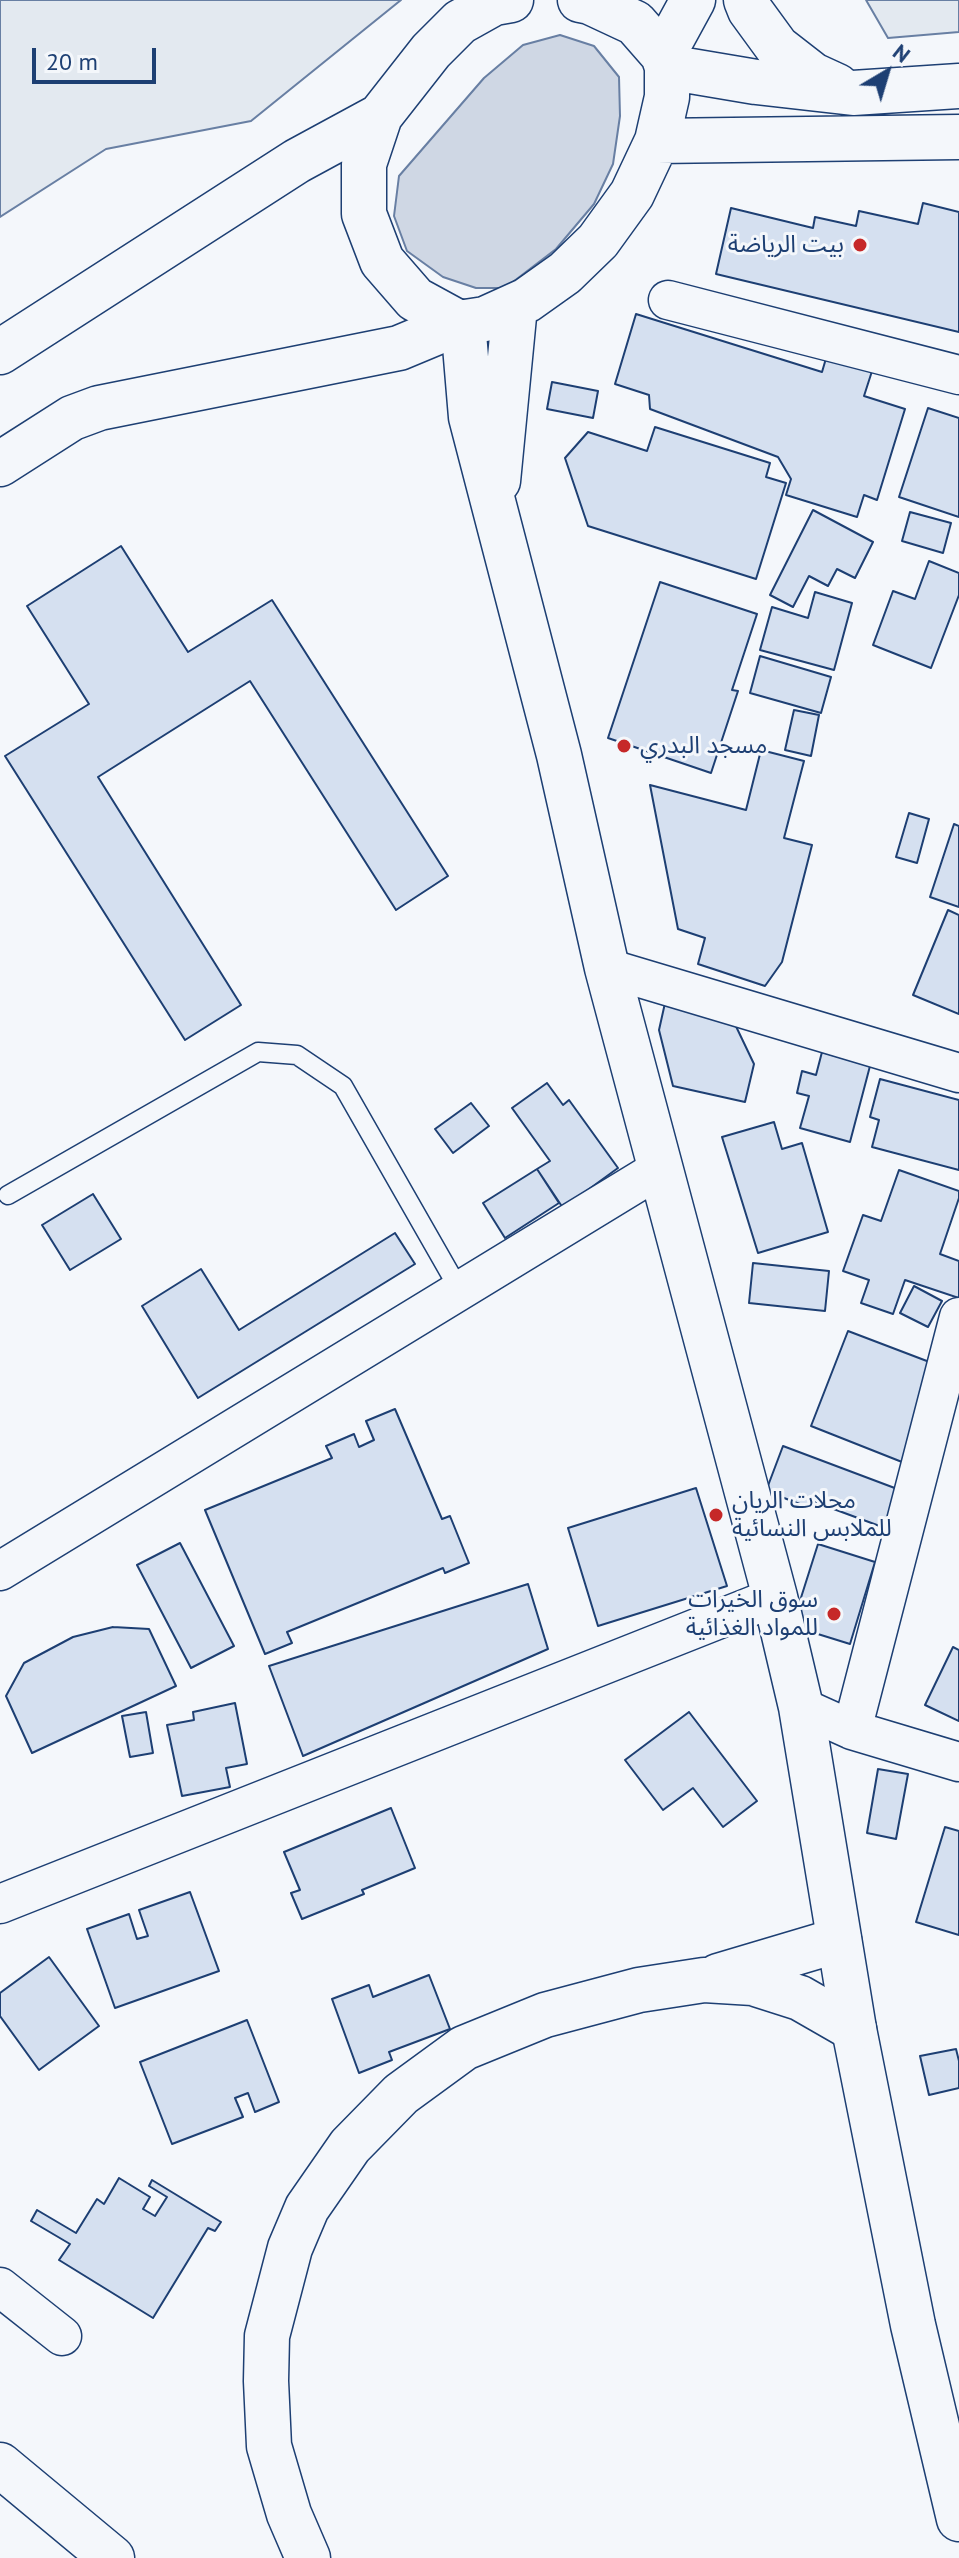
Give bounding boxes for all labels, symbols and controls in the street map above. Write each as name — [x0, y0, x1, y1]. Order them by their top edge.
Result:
scale bar — [36, 32, 160, 82]
north arrow — [847, 32, 927, 112]
text: N — [887, 38, 916, 69]
text: 20 m — [46, 46, 98, 77]
place label: بيت الرياضة — [728, 231, 844, 259]
marker: بيت الرياضة — [851, 236, 869, 254]
place label: مسجد البدري — [640, 732, 767, 760]
marker: مسجد البدري — [615, 737, 633, 755]
place label: محلات الريان للملابس النسائية — [732, 1487, 892, 1543]
marker: محلات الريان للملابس النسائية — [707, 1506, 725, 1524]
place label: سوق الخيرات للمواد الغذائية — [686, 1586, 818, 1642]
marker: سوق الخيرات للمواد الغذائية — [825, 1605, 843, 1623]

